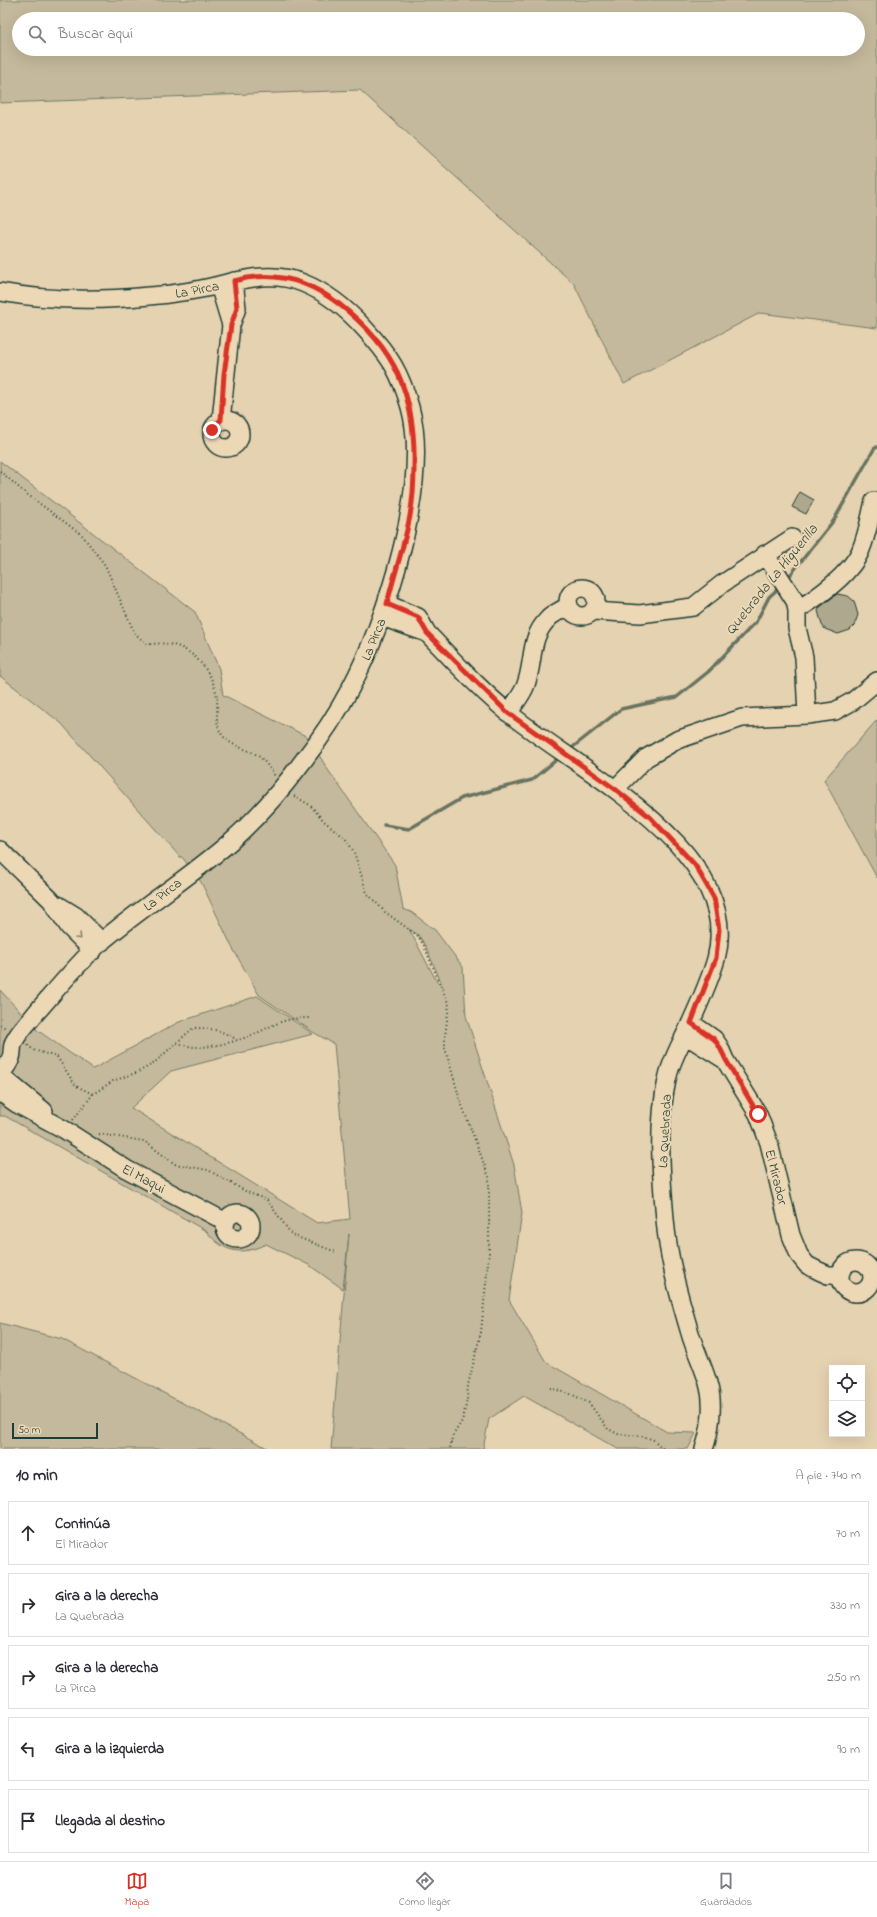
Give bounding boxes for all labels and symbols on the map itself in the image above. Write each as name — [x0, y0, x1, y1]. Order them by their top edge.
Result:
street label: La Pirca — [174, 276, 221, 305]
route end — [203, 421, 221, 439]
water label: Quebrada La Higuerilla — [720, 519, 825, 640]
street label: La Pirca — [356, 615, 392, 664]
street label: La Pirca — [139, 873, 187, 917]
one-way arrow — [74, 932, 82, 940]
street label: La Quebrada — [653, 1093, 678, 1169]
route start — [749, 1105, 767, 1123]
street label: El Mirador — [758, 1147, 793, 1208]
street label: El Maqui — [118, 1159, 169, 1200]
scale bar — [12, 1421, 98, 1440]

